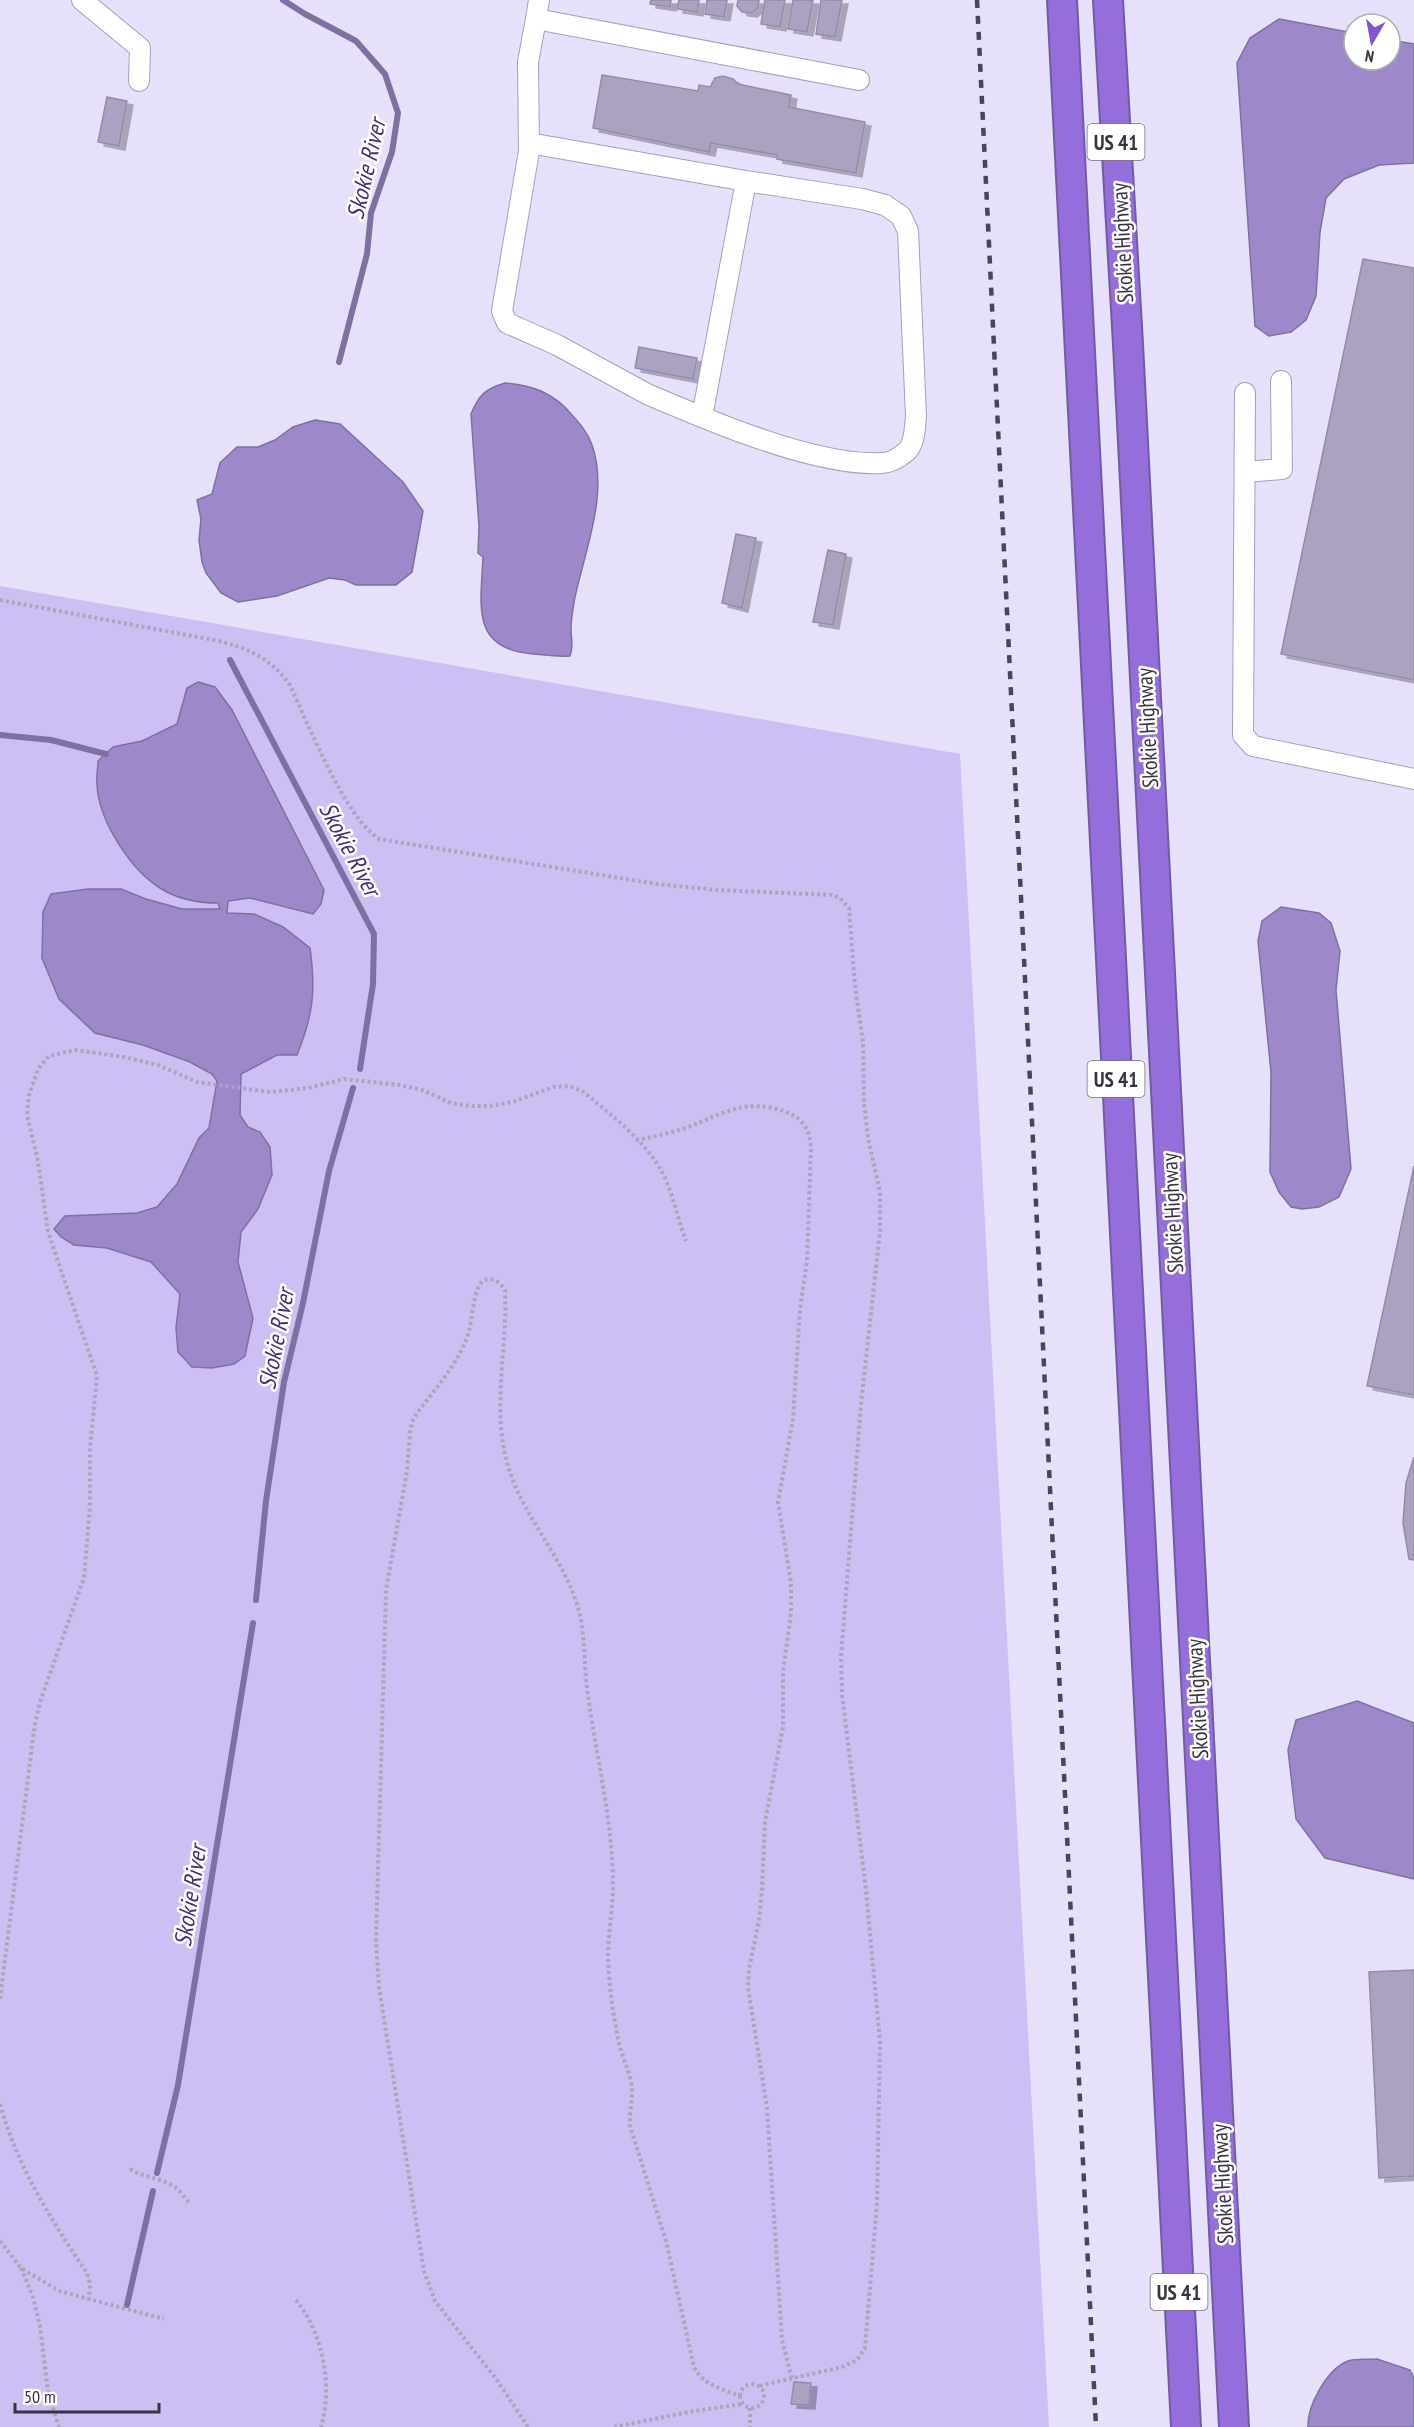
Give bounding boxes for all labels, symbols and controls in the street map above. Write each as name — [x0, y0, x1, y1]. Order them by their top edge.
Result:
north arrow — [1342, 12, 1402, 72]
text: N — [1363, 46, 1375, 67]
water label: Skokie River — [339, 113, 393, 222]
road number: US 41 — [1088, 124, 1144, 160]
street label: Skokie Highway — [1105, 182, 1139, 304]
street label: Skokie Highway — [1130, 667, 1164, 789]
water label: Skokie River — [312, 797, 389, 904]
road number: US 41 — [1088, 1061, 1144, 1097]
street label: Skokie Highway — [1155, 1152, 1189, 1274]
water label: Skokie River — [251, 1283, 302, 1392]
street label: Skokie Highway — [1180, 1638, 1214, 1760]
water label: Skokie River — [167, 1840, 214, 1949]
street label: Skokie Highway — [1205, 2123, 1239, 2245]
road number: US 41 — [1150, 2274, 1208, 2310]
scale bar — [15, 2376, 159, 2414]
text: 50 m — [24, 2385, 56, 2408]

